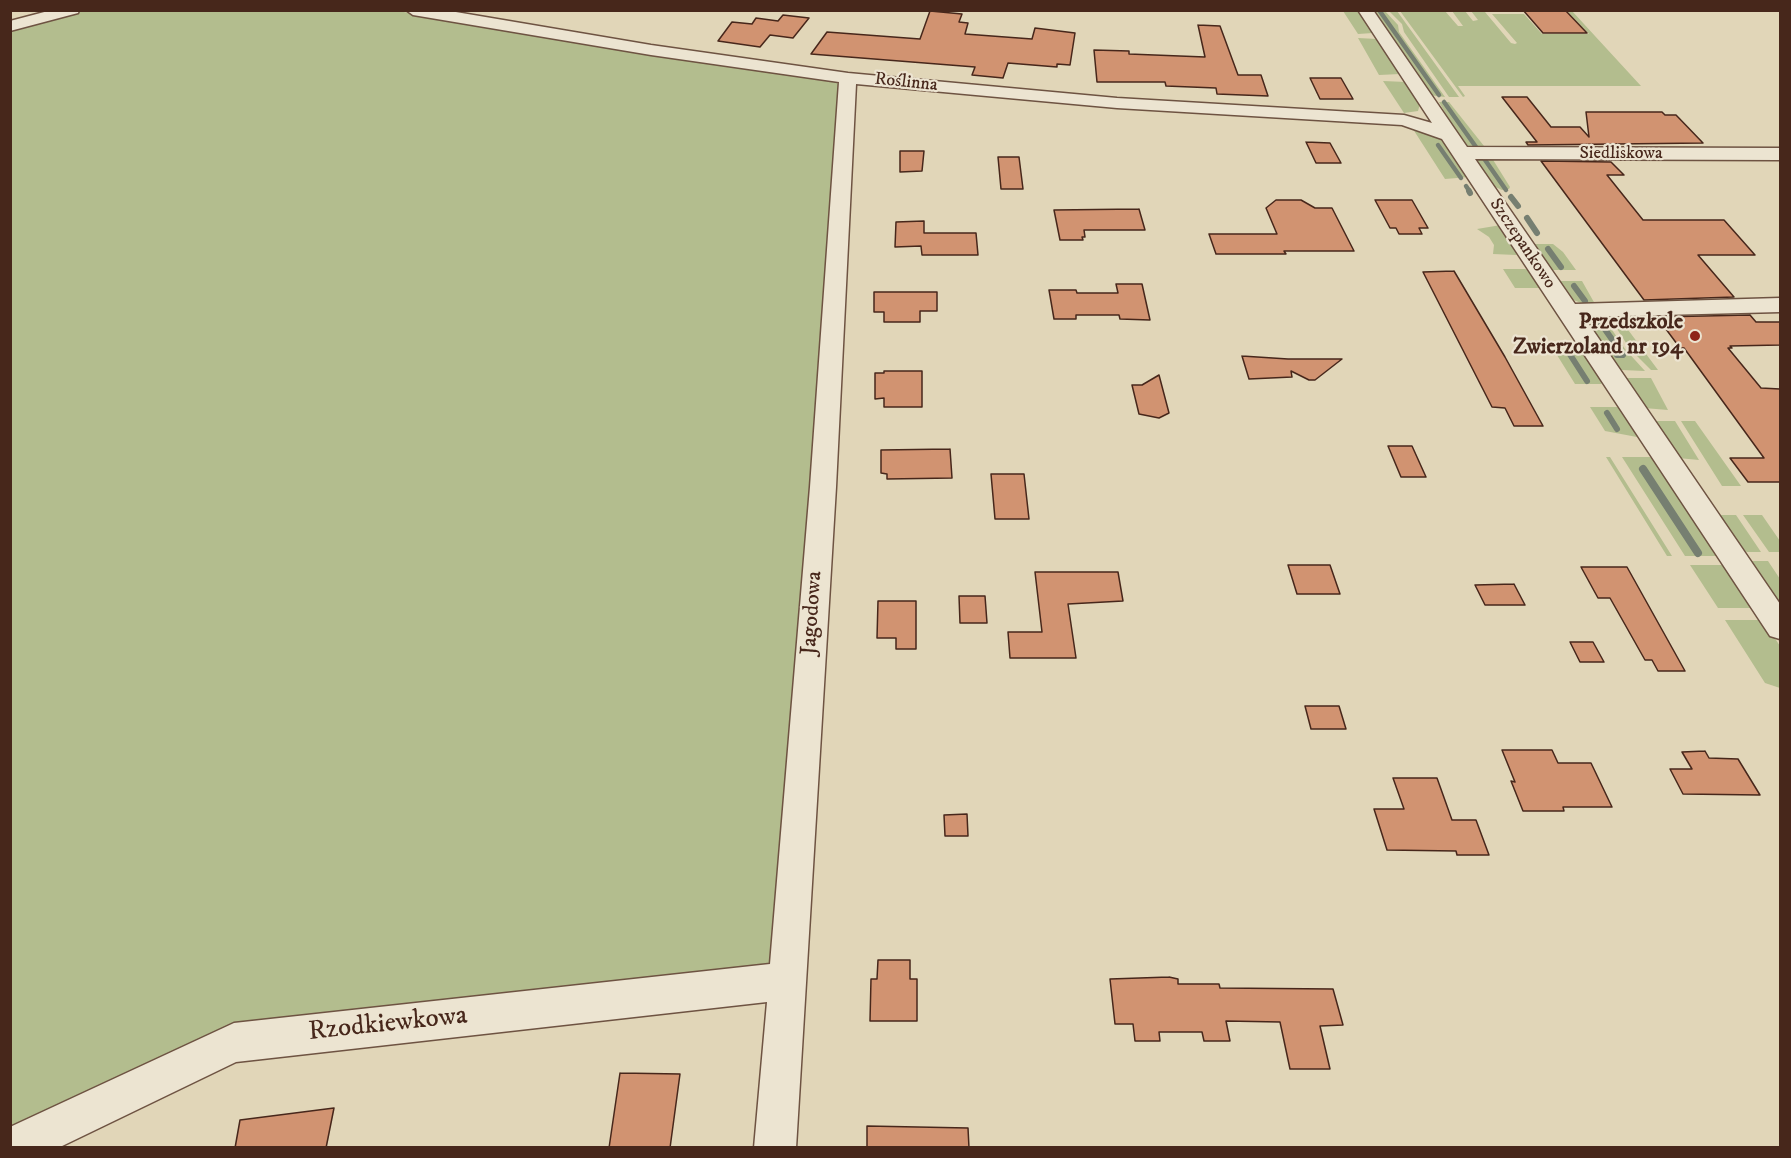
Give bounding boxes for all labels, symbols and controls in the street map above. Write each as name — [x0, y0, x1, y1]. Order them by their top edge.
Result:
street label: Roślinna — [873, 69, 939, 97]
street label: Siedliskowa — [1579, 143, 1663, 165]
street label: Szczepankowo — [1484, 195, 1560, 293]
place label: Przedszkole Zwierzoland nr 194 — [1513, 310, 1683, 362]
marker: Przedszkole Zwierzoland nr 194 — [1688, 329, 1702, 343]
street label: Jagodowa — [797, 570, 829, 656]
street label: Rzodkiewkowa — [307, 1001, 469, 1049]

